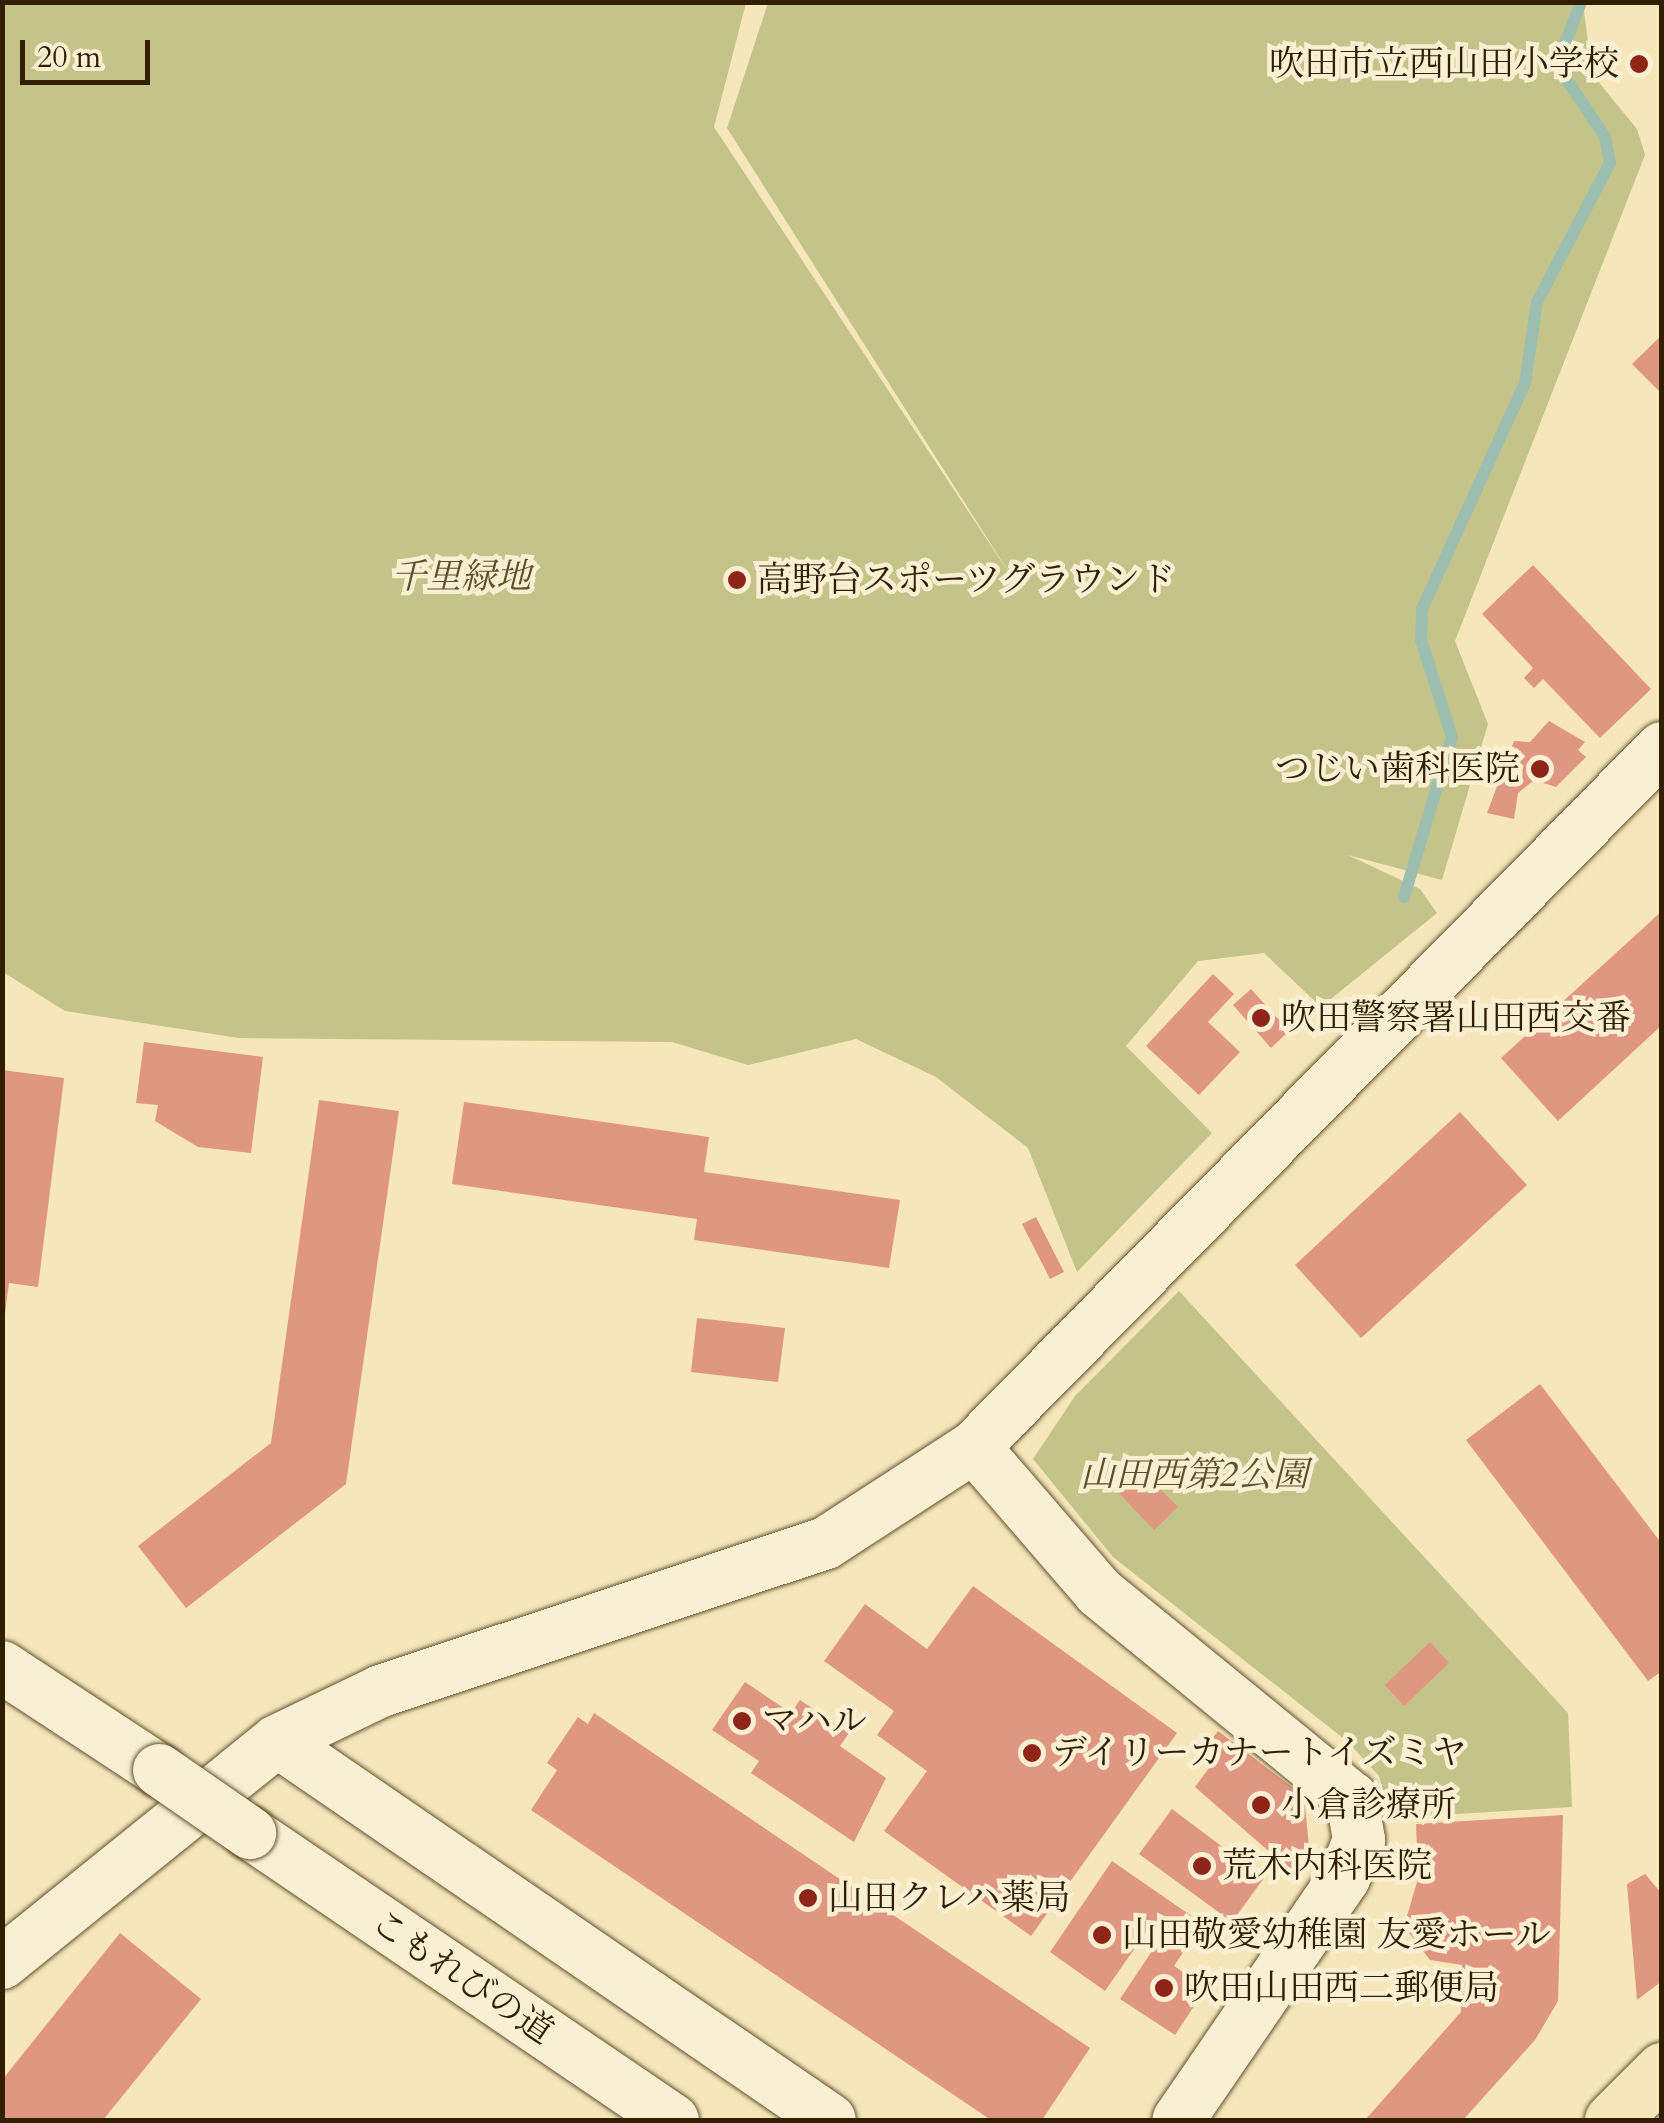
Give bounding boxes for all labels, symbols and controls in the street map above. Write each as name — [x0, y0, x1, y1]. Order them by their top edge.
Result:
scale bar — [25, 20, 155, 82]
text: 20 m — [37, 37, 101, 78]
place label: 吹田市立西山田小学校 — [1269, 43, 1619, 85]
marker: 吹田市立西山田小学校 — [1628, 53, 1650, 75]
park label: 千里緑地 — [391, 556, 531, 598]
place label: 高野台スポーツグラウンド — [757, 559, 1177, 601]
marker: 高野台スポーツグラウンド — [726, 569, 748, 591]
place label: つじい歯科医院 — [1275, 748, 1520, 790]
marker: つじい歯科医院 — [1529, 758, 1551, 780]
place label: 吹田警察署山田西交番 — [1281, 997, 1631, 1039]
marker: 吹田警察署山田西交番 — [1250, 1007, 1272, 1029]
park label: 山田西第2公園 — [1080, 1454, 1308, 1496]
place label: マハル — [762, 1700, 867, 1742]
marker: マハル — [731, 1710, 753, 1732]
place label: デイリーカナートイズミヤ — [1052, 1732, 1472, 1774]
marker: デイリーカナートイズミヤ — [1021, 1742, 1043, 1764]
place label: 小倉診療所 — [1281, 1784, 1456, 1826]
marker: 小倉診療所 — [1250, 1794, 1272, 1816]
place label: 荒木内科医院 — [1222, 1845, 1432, 1887]
marker: 荒木内科医院 — [1191, 1855, 1213, 1877]
place label: 山田クレハ薬局 — [828, 1877, 1073, 1919]
marker: 山田クレハ薬局 — [797, 1887, 819, 1909]
street label: こもれびの道 — [363, 1901, 561, 2053]
place label: 山田敬愛幼稚園 友愛ホール — [1122, 1914, 1551, 1956]
marker: 山田敬愛幼稚園 友愛ホール — [1091, 1924, 1113, 1946]
place label: 吹田山田西二郵便局 — [1184, 1967, 1499, 2009]
marker: 吹田山田西二郵便局 — [1153, 1977, 1175, 1999]

